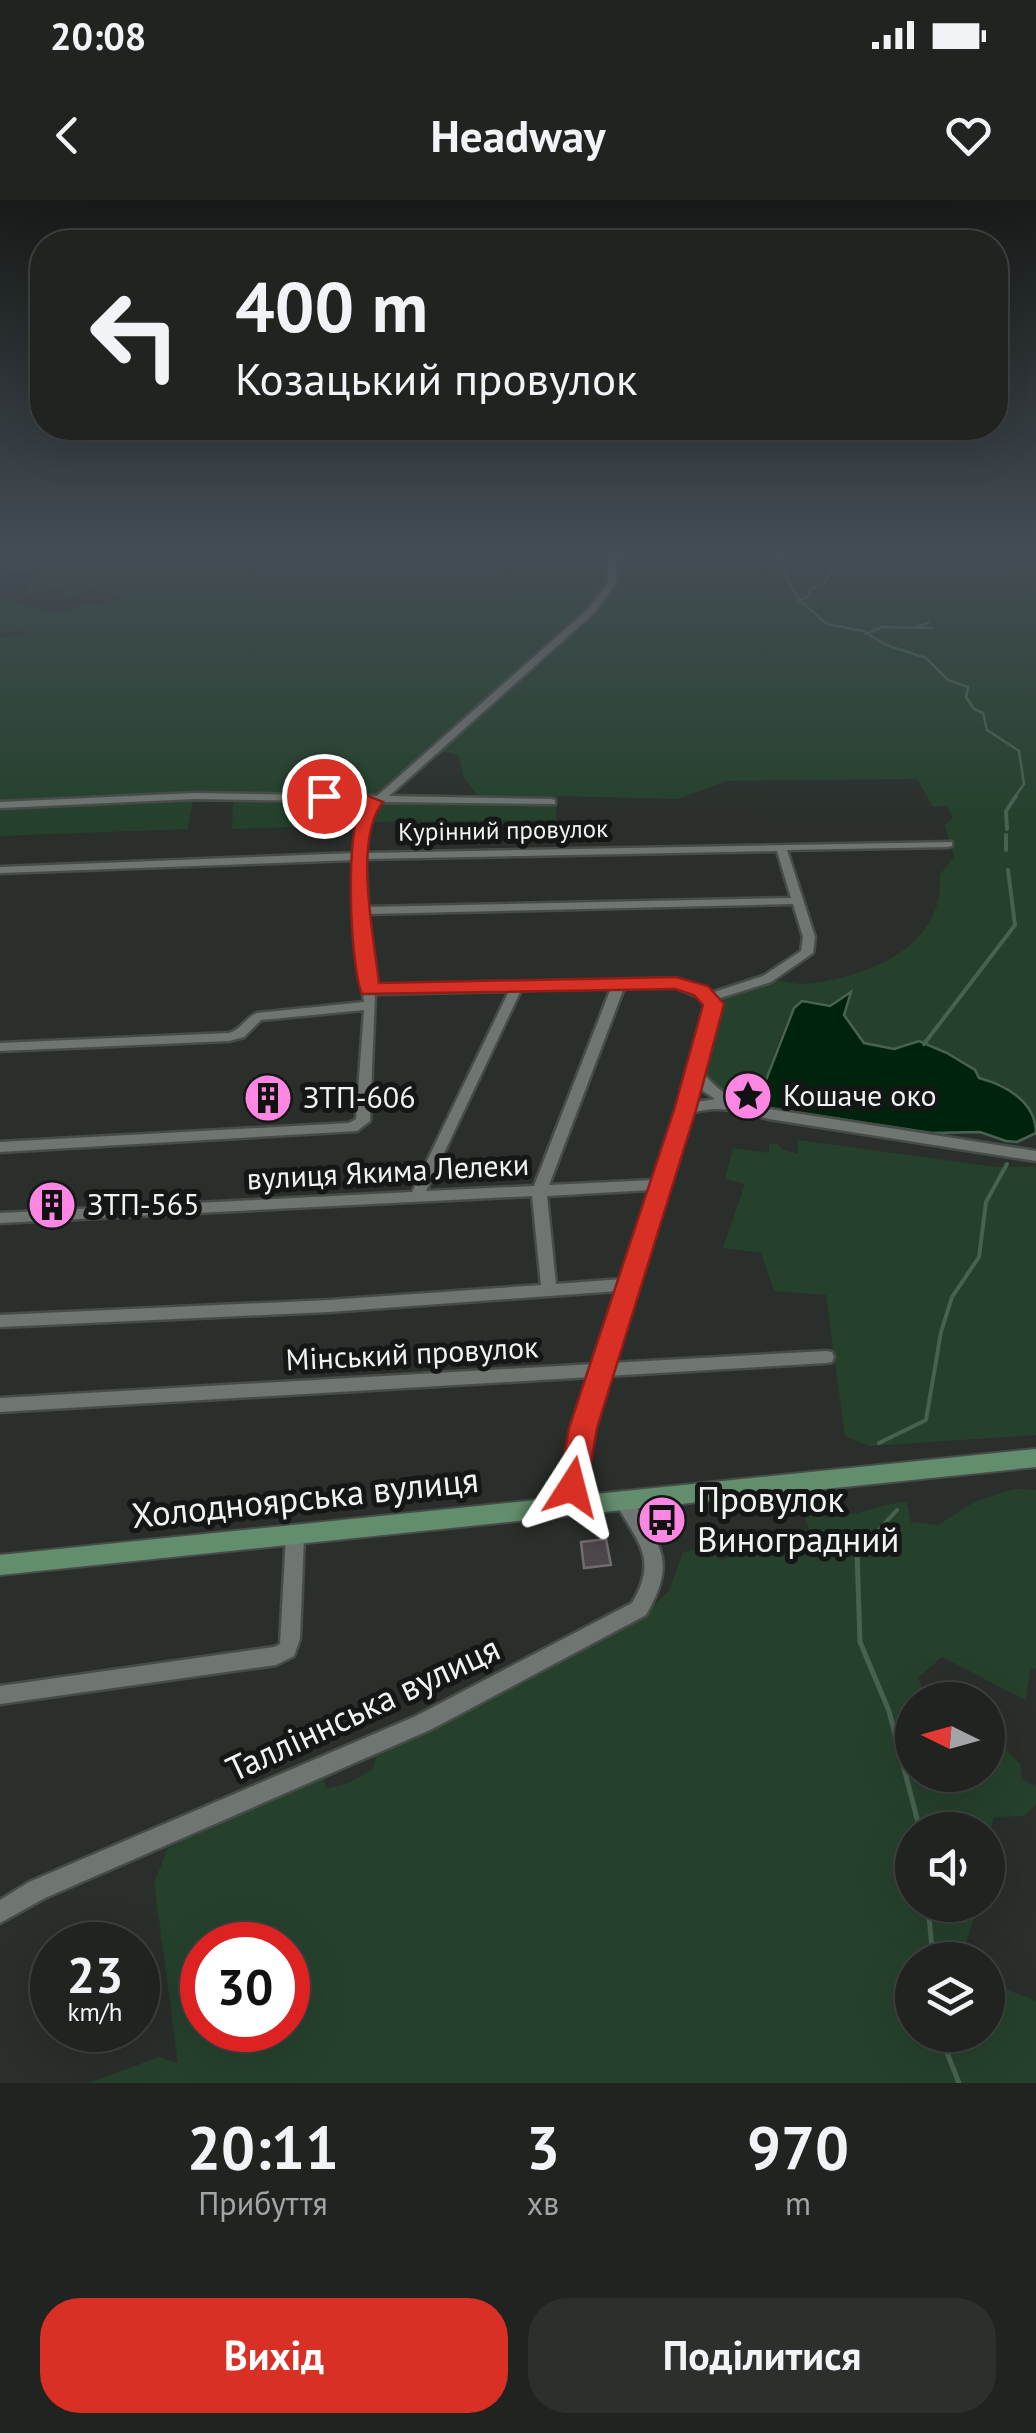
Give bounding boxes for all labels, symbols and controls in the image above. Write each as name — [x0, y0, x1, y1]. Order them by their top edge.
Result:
text: 20:08 — [50, 11, 146, 60]
text: Headway — [430, 106, 606, 164]
icon: back — [40, 108, 95, 163]
icon: heart — [941, 108, 996, 163]
text: 400 m — [235, 261, 428, 351]
icon: left — [70, 270, 200, 400]
text: Козацький провулок — [235, 349, 638, 407]
pin — [282, 754, 367, 839]
icon: arrive — [297, 769, 352, 824]
street label: Курінний провулок — [398, 812, 608, 848]
place icon: Кошаче око — [722, 1070, 774, 1122]
building icon: ЗТП-606 — [242, 1072, 294, 1124]
place label: Кошаче око — [783, 1075, 937, 1114]
place label: ЗТП-606 — [303, 1077, 416, 1116]
street label: вулиця Якима Лелеки — [246, 1144, 530, 1197]
building icon: ЗТП-565 — [26, 1179, 78, 1231]
place label: ЗТП-565 — [87, 1184, 200, 1223]
street label: Мінський провулок — [285, 1326, 540, 1379]
position arrow — [520, 1435, 624, 1539]
street label: Холодноярська вулиця — [129, 1456, 480, 1538]
place label: Провулок Виноградний — [697, 1476, 899, 1562]
bus stop icon: Провулок Виноградний — [636, 1494, 688, 1546]
street label: Талліннська вулиця — [218, 1625, 507, 1792]
north arrow — [895, 1682, 1005, 1792]
map controls — [895, 1682, 1005, 2052]
button: sound — [895, 1812, 1005, 1922]
speed limit sign: 30 — [180, 1922, 310, 2052]
text: 23 — [67, 1942, 123, 2007]
button: layers — [895, 1942, 1005, 2052]
text: km/h — [68, 1996, 122, 2028]
text: 20:11 — [187, 2108, 339, 2186]
text: 3 — [526, 2108, 560, 2186]
text: 970 — [747, 2108, 849, 2186]
text: Прибуття — [198, 2182, 328, 2224]
text: хв — [527, 2182, 559, 2224]
text: m — [785, 2182, 811, 2224]
button: Вихід — [40, 2298, 508, 2413]
button: Поділитися — [528, 2298, 996, 2413]

